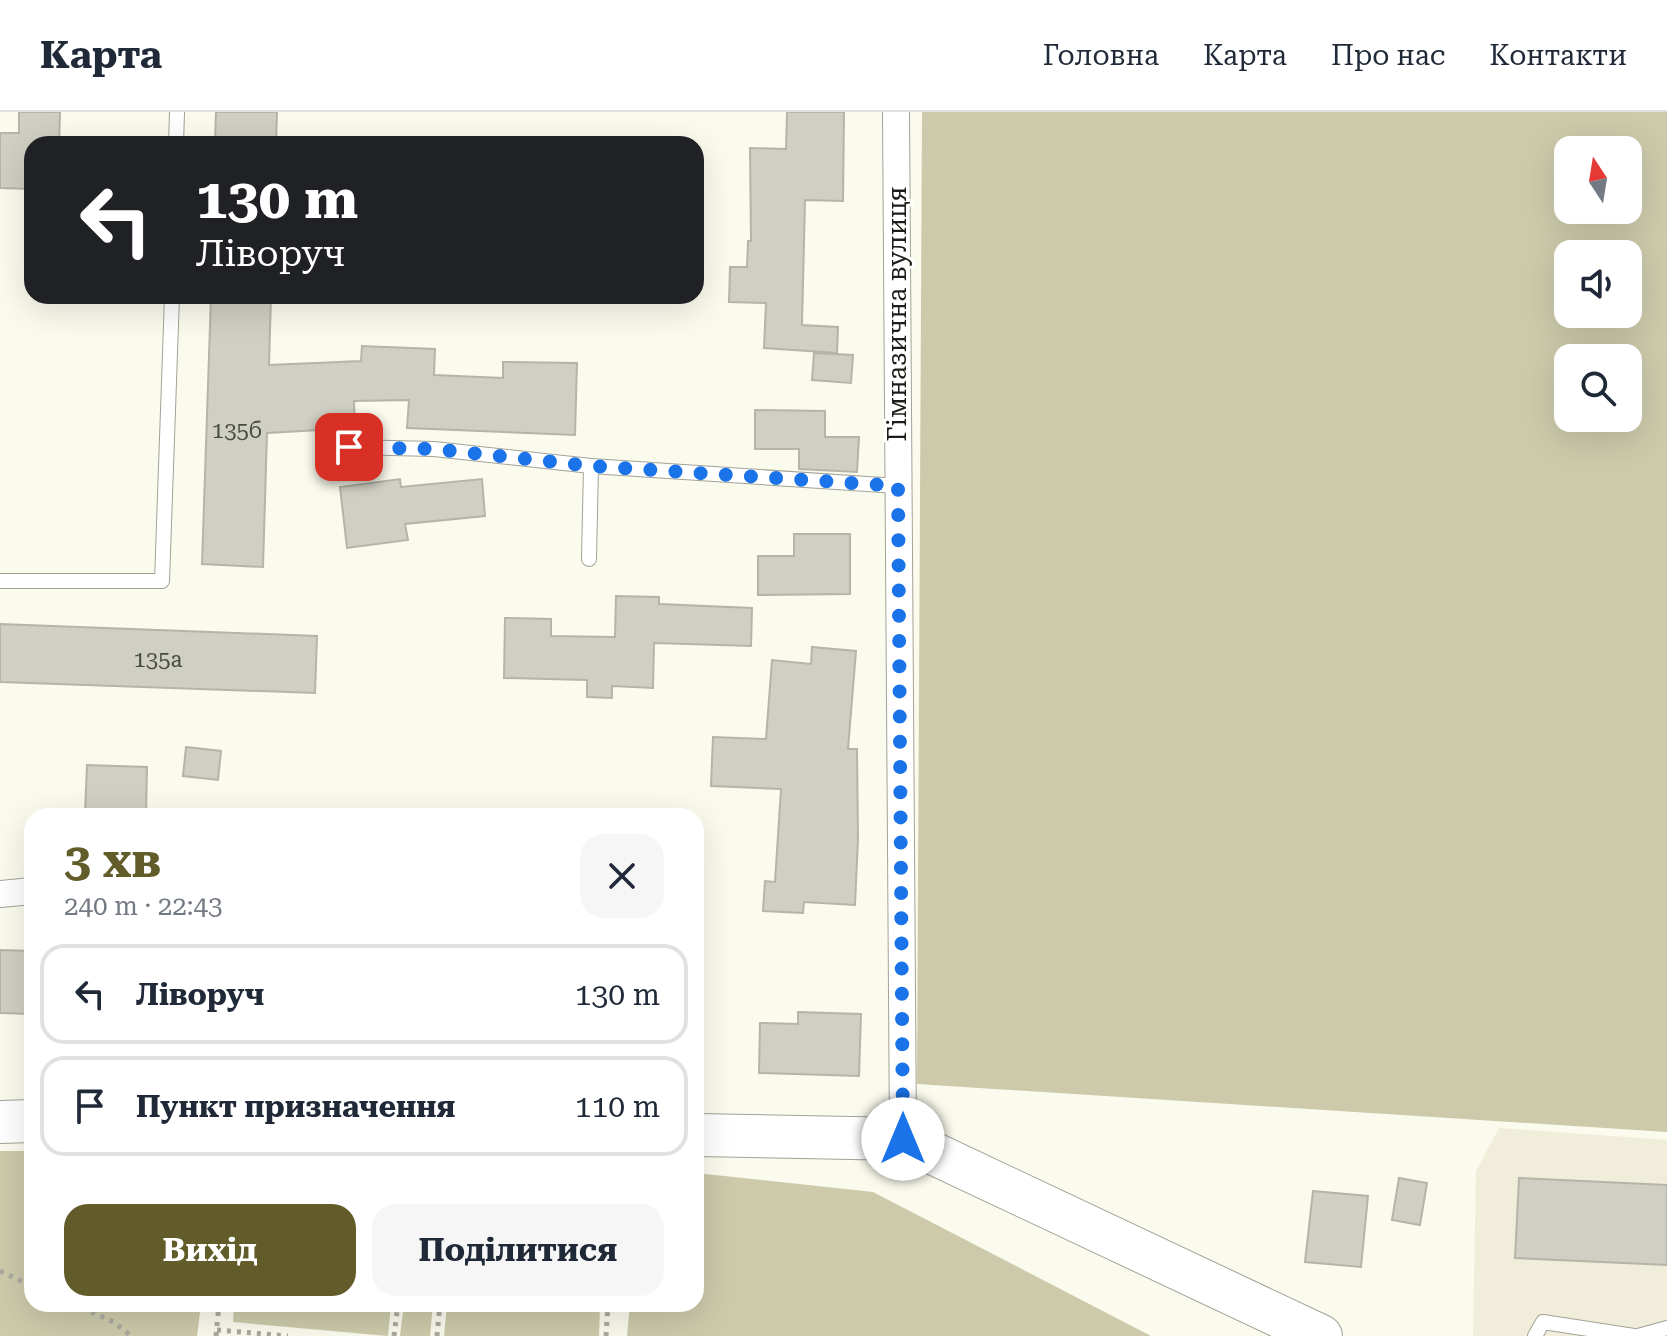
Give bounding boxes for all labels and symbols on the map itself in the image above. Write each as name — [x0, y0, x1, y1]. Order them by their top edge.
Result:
north arrow — [1554, 136, 1642, 224]
street label: Гімназична вулиця — [882, 186, 912, 442]
pin — [315, 413, 383, 481]
house number: 135б — [212, 418, 262, 443]
house number: 135а — [134, 647, 183, 672]
position arrow — [861, 1097, 945, 1181]

